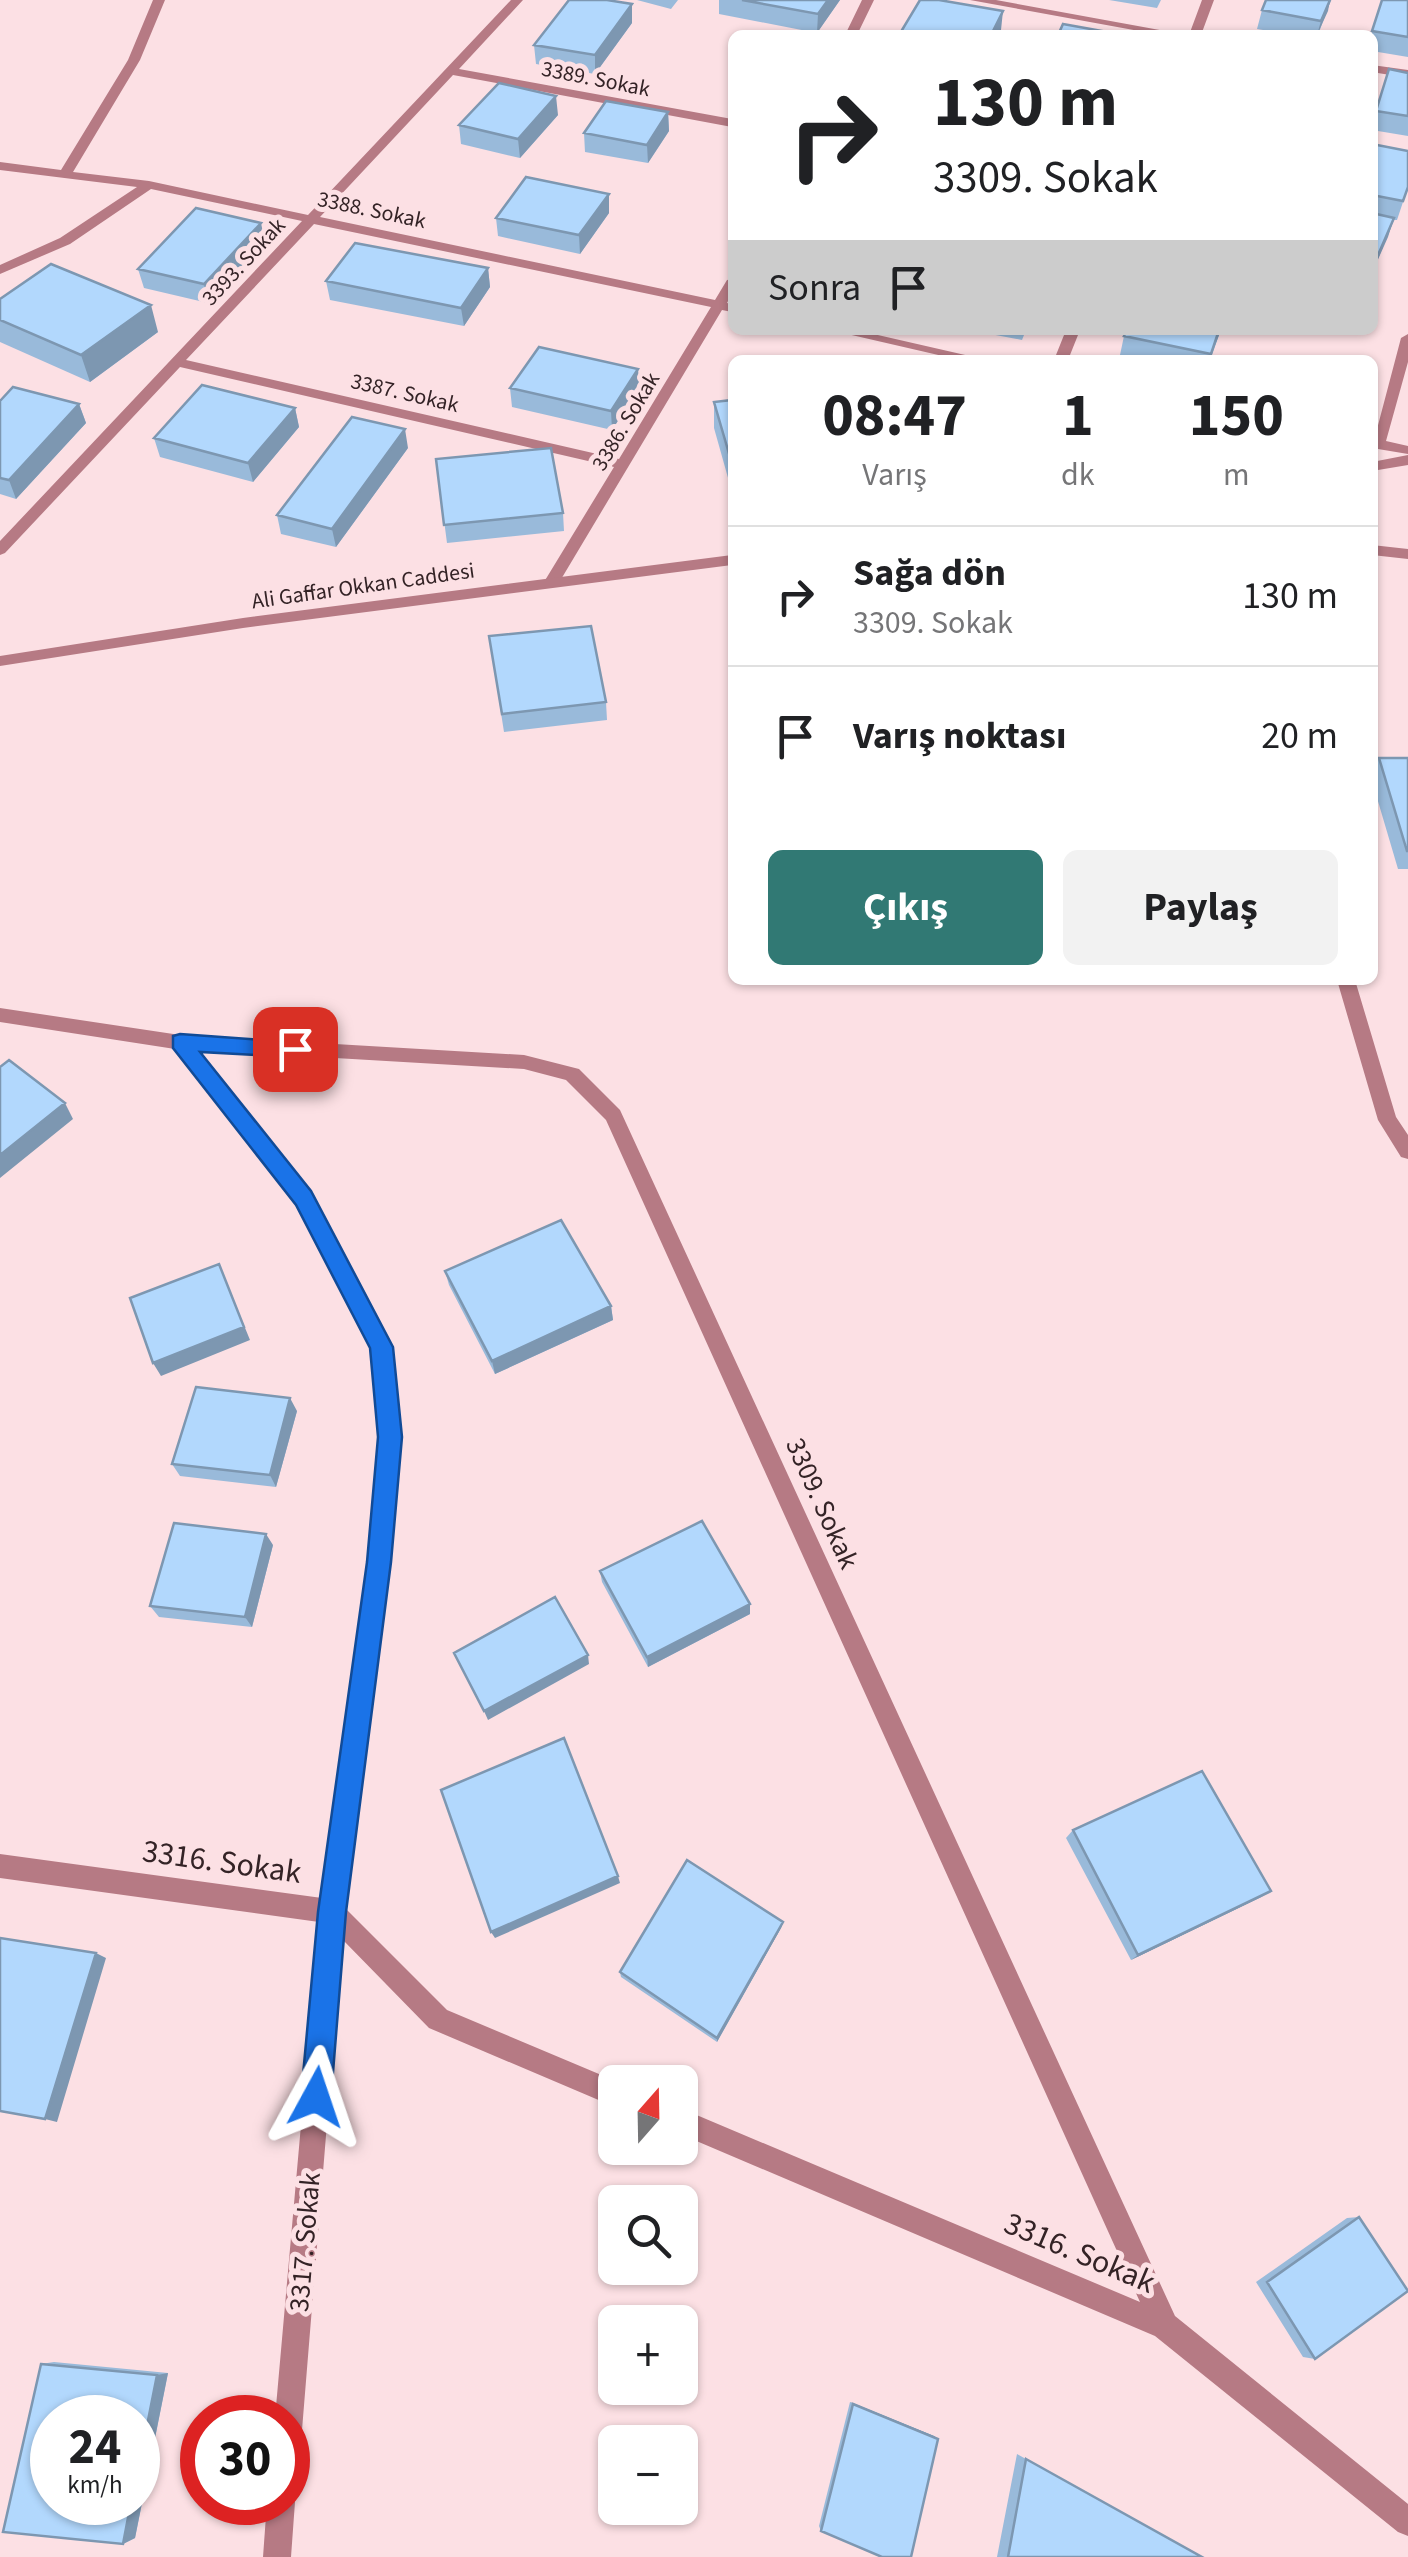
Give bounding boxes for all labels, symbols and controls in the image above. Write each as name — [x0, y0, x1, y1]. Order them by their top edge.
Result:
street label: 3389. Sokak — [539, 53, 653, 105]
text: 130 m — [933, 53, 1118, 153]
icon: right — [768, 70, 898, 200]
text: 3309. Sokak — [933, 146, 1158, 210]
street label: 3388. Sokak — [315, 183, 429, 237]
street label: 3393. Sokak — [195, 210, 293, 313]
icon: arrive — [881, 260, 936, 315]
text: Sonra — [768, 261, 861, 315]
street label: 3387. Sokak — [348, 365, 462, 421]
street label: 3386. Sokak — [584, 366, 668, 477]
text: 08:47 — [822, 374, 967, 459]
text: 1 — [1062, 374, 1094, 459]
text: 150 — [1189, 374, 1284, 459]
text: Varış — [862, 452, 927, 498]
text: dk — [1061, 452, 1095, 498]
text: m — [1223, 452, 1250, 498]
text: Sağa dön — [853, 546, 1006, 600]
street label: Ali Gaffar Okkan Caddesi — [250, 555, 477, 617]
icon: right — [768, 569, 823, 624]
text: 130 m — [1242, 569, 1338, 623]
text: 3309. Sokak — [853, 600, 1013, 646]
icon: arrive — [768, 709, 823, 764]
text: Varış noktası — [853, 709, 1066, 763]
text: 20 m — [1261, 709, 1338, 763]
button: Çıkış — [768, 850, 1043, 965]
button: Paylaş — [1063, 850, 1338, 965]
pin — [253, 1007, 338, 1092]
icon: arrive — [268, 1022, 323, 1077]
street label: 3309. Sokak — [775, 1431, 869, 1576]
street label: 3316. Sokak — [139, 1828, 304, 1896]
position arrow — [264, 2045, 368, 2149]
north arrow — [598, 2065, 698, 2165]
map controls — [598, 2065, 698, 2525]
street label: 3317. Sokak — [279, 2171, 331, 2314]
button: search — [598, 2185, 698, 2285]
street label: 3316. Sokak — [997, 2201, 1162, 2305]
button: + — [598, 2305, 698, 2405]
speed limit sign: 30 — [180, 2395, 310, 2525]
text: 24 — [69, 2412, 121, 2483]
button: − — [598, 2425, 698, 2525]
text: km/h — [67, 2467, 123, 2503]

